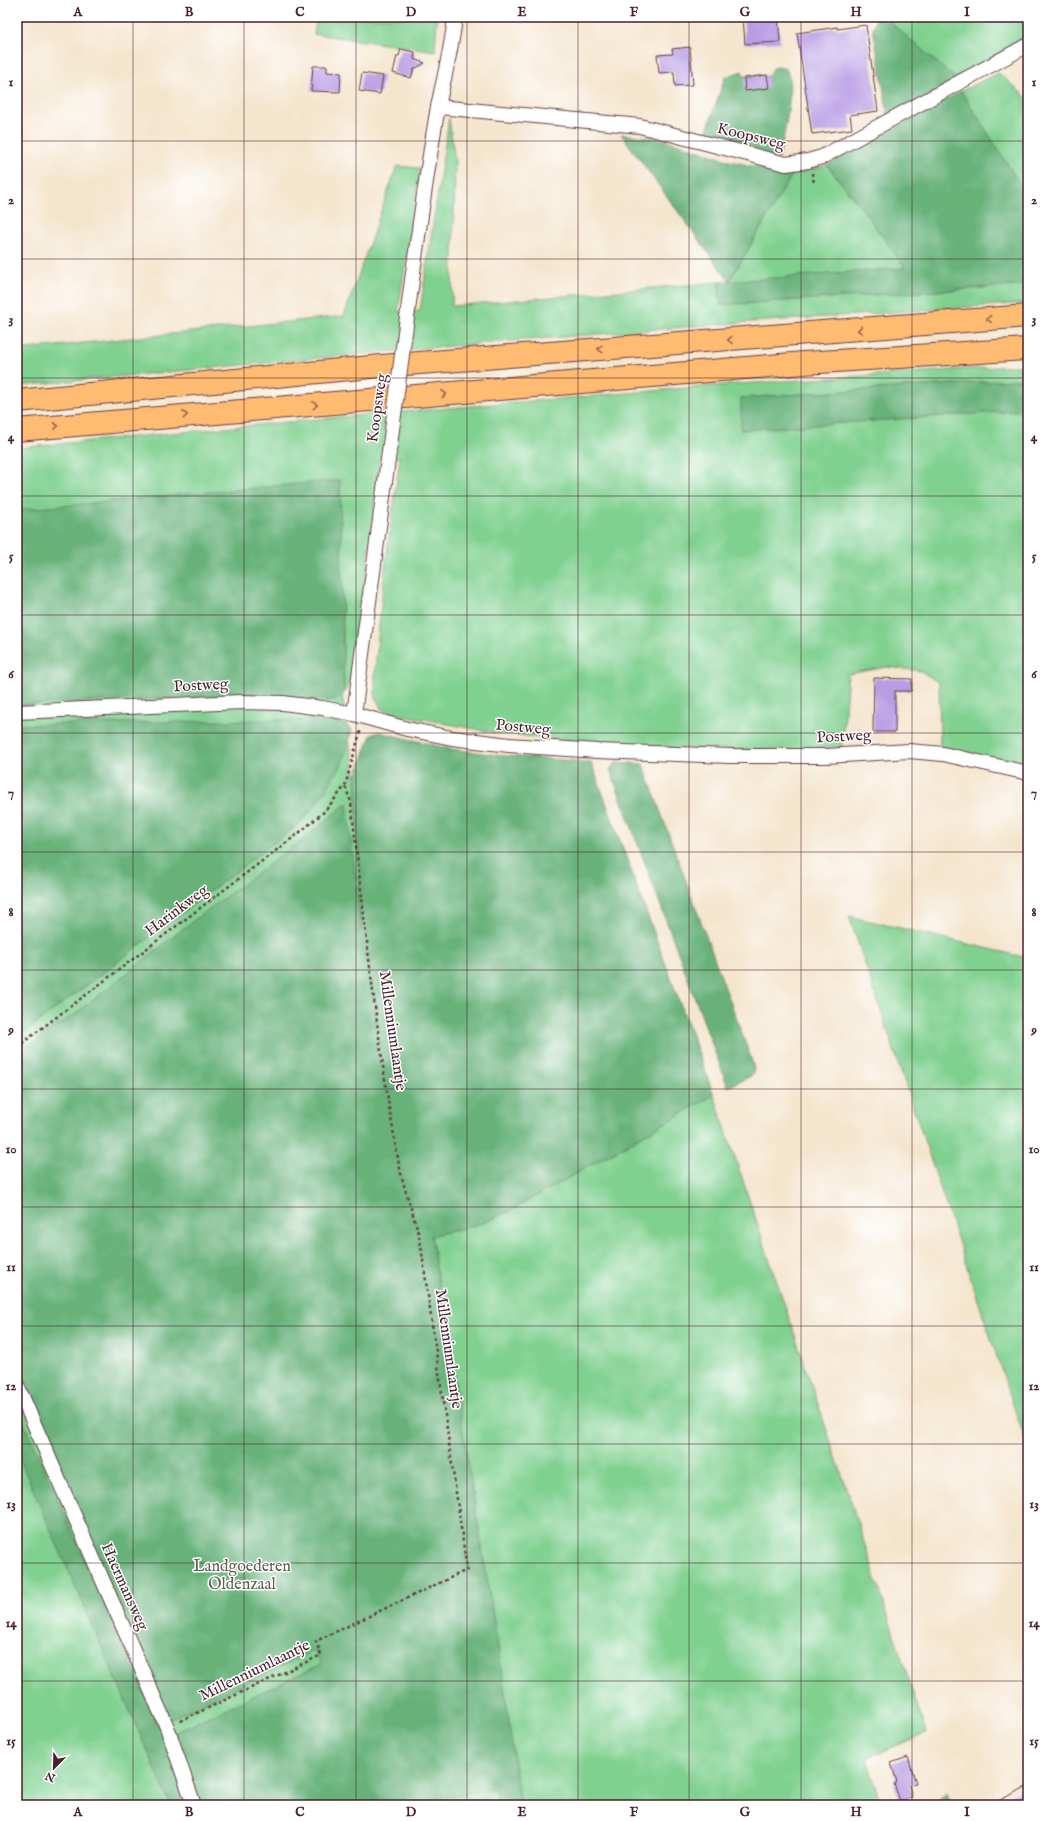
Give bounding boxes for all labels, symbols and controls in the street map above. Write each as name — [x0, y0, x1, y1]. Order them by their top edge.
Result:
text: A — [73, 4, 84, 21]
text: B — [185, 4, 194, 21]
text: C — [295, 4, 305, 21]
text: D — [406, 4, 417, 21]
text: E — [517, 4, 527, 21]
text: F — [630, 4, 639, 21]
text: G — [740, 4, 751, 21]
text: H — [850, 4, 862, 21]
text: I — [964, 4, 970, 21]
text: 1 — [9, 74, 14, 91]
text: 1 — [1032, 74, 1037, 91]
street label: Koopsweg — [715, 119, 787, 155]
text: 2 — [8, 192, 14, 209]
text: 2 — [1031, 192, 1037, 209]
text: 3 — [9, 311, 14, 328]
text: 3 — [1032, 311, 1037, 328]
one-way arrow — [986, 315, 992, 324]
one-way arrow — [857, 325, 863, 334]
one-way arrow — [727, 335, 733, 344]
one-way arrow — [597, 345, 603, 354]
street label: Koopsweg — [363, 372, 393, 444]
one-way arrow — [441, 389, 447, 398]
one-way arrow — [312, 400, 318, 409]
one-way arrow — [182, 411, 188, 420]
one-way arrow — [53, 422, 59, 431]
text: 4 — [8, 429, 15, 446]
text: 4 — [1031, 429, 1038, 446]
text: 5 — [9, 548, 14, 565]
text: 5 — [1032, 548, 1037, 565]
text: 6 — [8, 666, 14, 683]
text: 6 — [1031, 666, 1037, 683]
street label: Postweg — [173, 675, 229, 697]
street label: Postweg — [495, 716, 552, 740]
street label: Postweg — [816, 726, 872, 748]
text: 7 — [8, 785, 14, 802]
text: 7 — [1031, 785, 1037, 802]
street label: Harinkweg — [141, 880, 213, 941]
text: 8 — [8, 904, 14, 921]
text: 8 — [1031, 904, 1037, 921]
street label: Millenniumlaantje — [374, 970, 410, 1092]
text: 9 — [7, 1022, 14, 1039]
text: 9 — [1030, 1022, 1037, 1039]
text: 10 — [5, 1141, 17, 1158]
text: 10 — [1028, 1141, 1040, 1158]
text: 11 — [6, 1259, 16, 1276]
text: 11 — [1029, 1259, 1039, 1276]
street label: Millenniumlaantje — [430, 1288, 466, 1410]
text: 12 — [6, 1378, 16, 1395]
text: 12 — [1029, 1378, 1039, 1395]
text: 13 — [6, 1496, 16, 1513]
text: 13 — [1029, 1496, 1039, 1513]
street label: Haermansweg — [96, 1540, 152, 1634]
park label: Landgoederen Oldenzaal — [193, 1557, 291, 1595]
text: 14 — [5, 1615, 17, 1632]
text: 14 — [1028, 1615, 1040, 1632]
street label: Millenniumlaantje — [196, 1636, 314, 1706]
text: 15 — [6, 1733, 16, 1750]
text: 15 — [1029, 1733, 1039, 1750]
north arrow — [34, 1748, 74, 1788]
text: N — [43, 1768, 59, 1785]
text: A — [73, 1804, 84, 1821]
text: B — [185, 1804, 194, 1821]
text: C — [295, 1804, 305, 1821]
text: D — [406, 1804, 417, 1821]
text: E — [517, 1804, 527, 1821]
text: F — [630, 1804, 639, 1821]
text: G — [740, 1804, 751, 1821]
text: H — [850, 1804, 862, 1821]
text: I — [964, 1804, 970, 1821]

